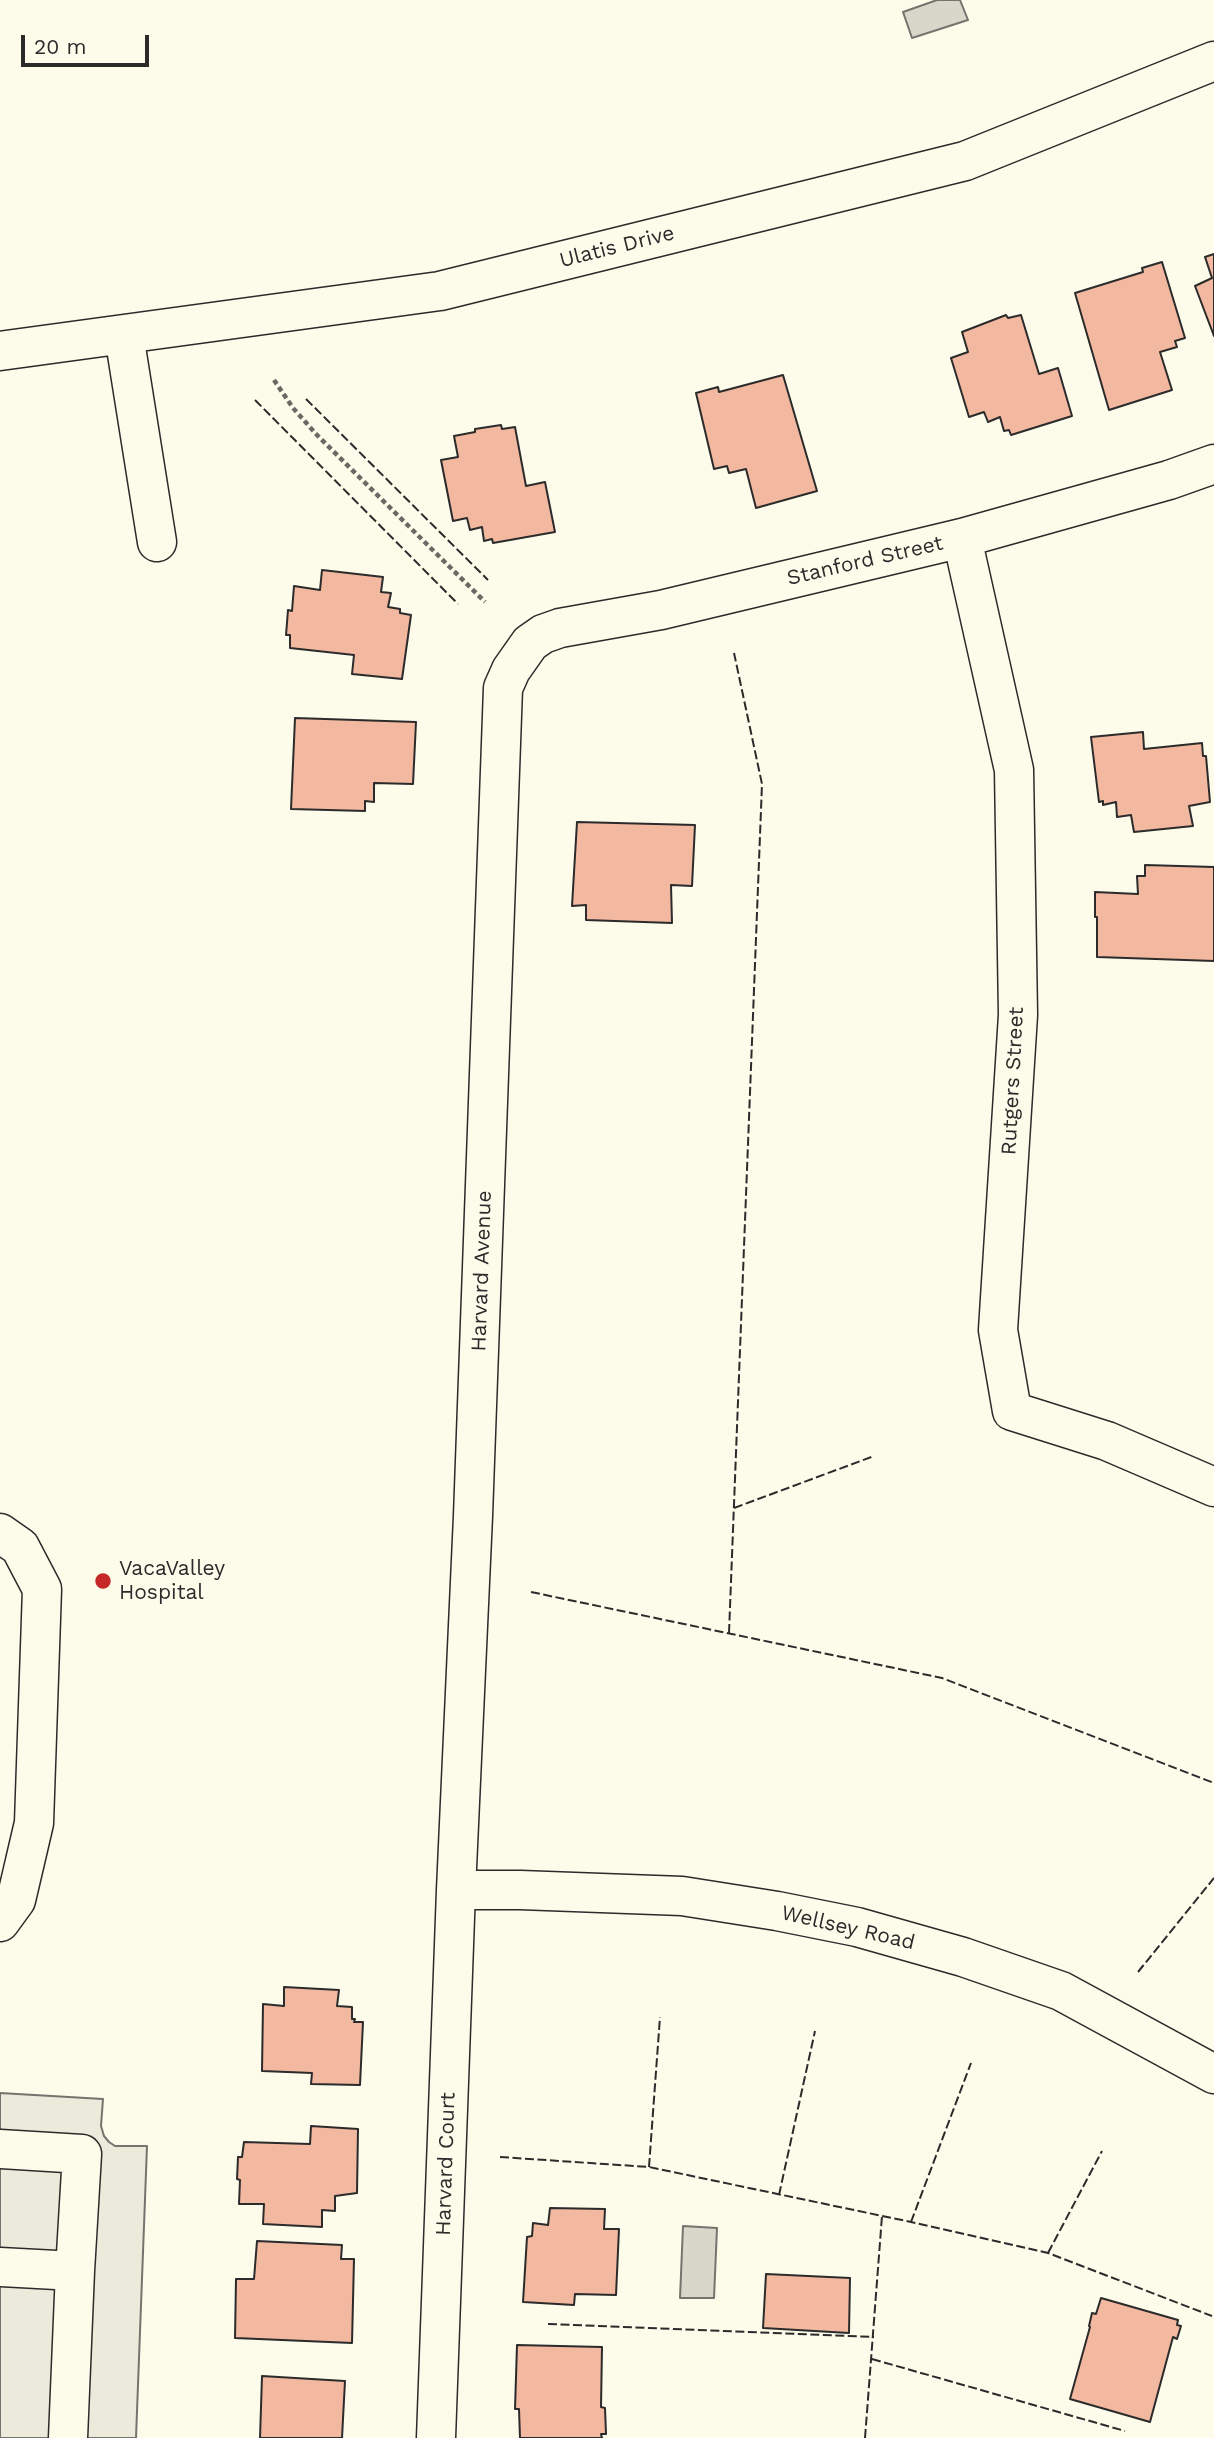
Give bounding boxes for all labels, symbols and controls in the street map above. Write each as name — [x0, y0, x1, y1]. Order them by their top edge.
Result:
scale bar — [24, 21, 152, 65]
text: 20 m — [34, 34, 86, 59]
street label: Ulatis Drive — [557, 221, 677, 273]
street label: Stanford Street — [785, 531, 945, 591]
street label: Rutgers Street — [997, 1006, 1029, 1156]
street label: Harvard Avenue — [467, 1190, 497, 1352]
place label: VacaValley Hospital — [119, 1556, 225, 1606]
marker: VacaValley Hospital — [93, 1571, 113, 1591]
street label: Wellsey Road — [779, 1900, 917, 1956]
street label: Harvard Court — [431, 2092, 461, 2236]

